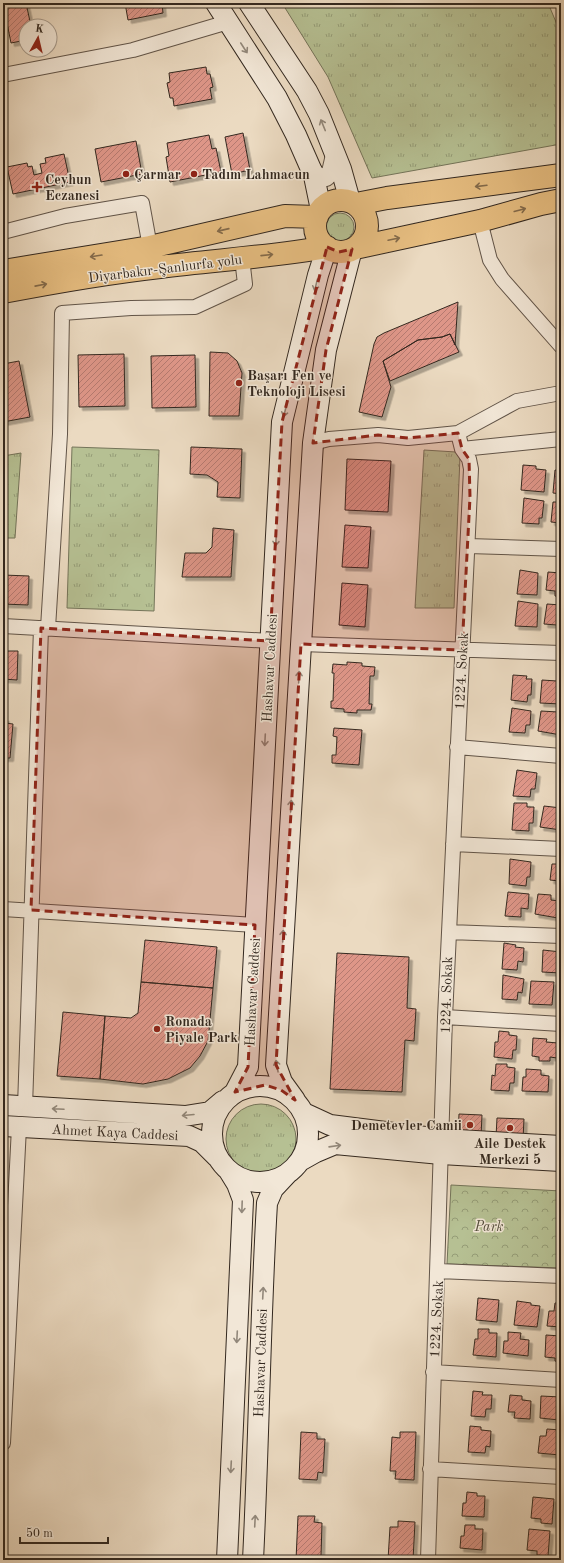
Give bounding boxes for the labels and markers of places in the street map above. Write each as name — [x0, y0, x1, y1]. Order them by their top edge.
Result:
place label: Çarmar — [134, 168, 181, 182]
place label: Tadım Lahmacun — [202, 168, 310, 182]
marker: Çarmar — [121, 169, 131, 179]
marker: Tadım Lahmacun — [189, 169, 199, 179]
place label: Ceyhun Eczanesi — [45, 173, 99, 203]
marker: Ceyhun Eczanesi — [32, 182, 42, 192]
place label: Başarı Fen ve Teknoloji Lisesi — [247, 369, 346, 399]
marker: Başarı Fen ve Teknoloji Lisesi — [234, 378, 244, 388]
place label: Ronada Piyale Park — [165, 1015, 238, 1045]
marker: Ronada Piyale Park — [152, 1024, 162, 1034]
place label: Demetevler Camii — [351, 1119, 462, 1133]
marker: Demetevler Camii — [465, 1120, 475, 1130]
marker: Aile Destek Merkezi 5 — [505, 1123, 515, 1133]
place label: Aile Destek Merkezi 5 — [474, 1137, 547, 1167]

